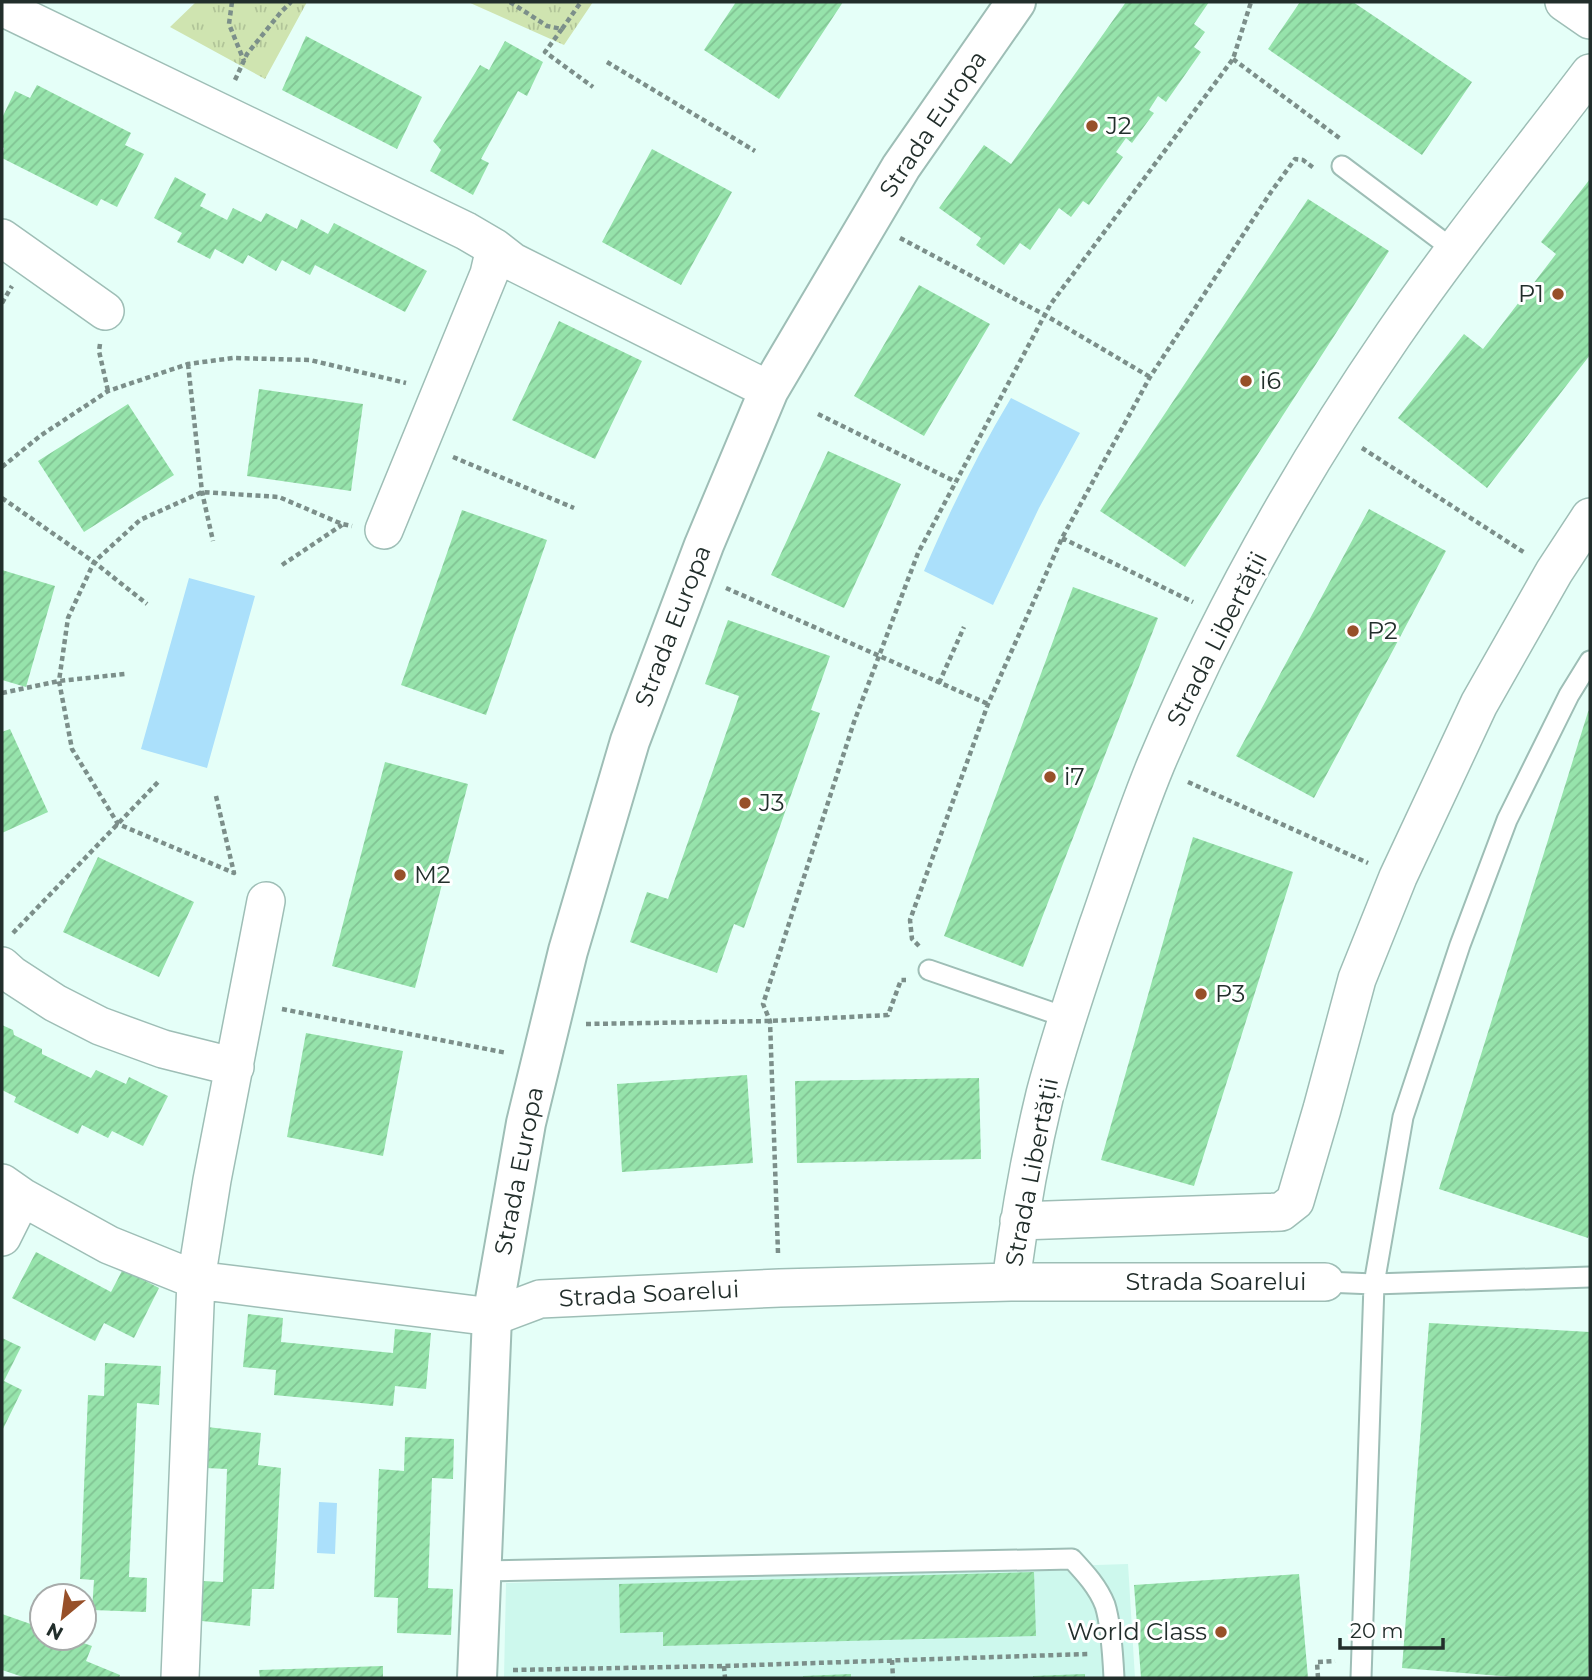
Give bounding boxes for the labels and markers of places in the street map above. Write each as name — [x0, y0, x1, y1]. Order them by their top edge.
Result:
place label: J2 — [1105, 111, 1132, 140]
marker: J2 — [1084, 118, 1100, 134]
place label: P1 — [1518, 279, 1544, 308]
marker: P1 — [1550, 286, 1566, 302]
place label: i6 — [1260, 366, 1281, 395]
marker: i6 — [1238, 373, 1254, 389]
place label: P2 — [1367, 616, 1398, 645]
marker: P2 — [1345, 623, 1361, 639]
place label: i7 — [1064, 762, 1085, 791]
marker: i7 — [1042, 769, 1058, 785]
place label: J3 — [758, 788, 785, 817]
marker: J3 — [737, 795, 753, 811]
place label: M2 — [414, 860, 451, 889]
marker: M2 — [392, 867, 408, 883]
place label: P3 — [1215, 979, 1245, 1008]
marker: P3 — [1193, 986, 1209, 1002]
place label: World Class — [1067, 1617, 1207, 1646]
marker: World Class — [1213, 1624, 1229, 1640]

